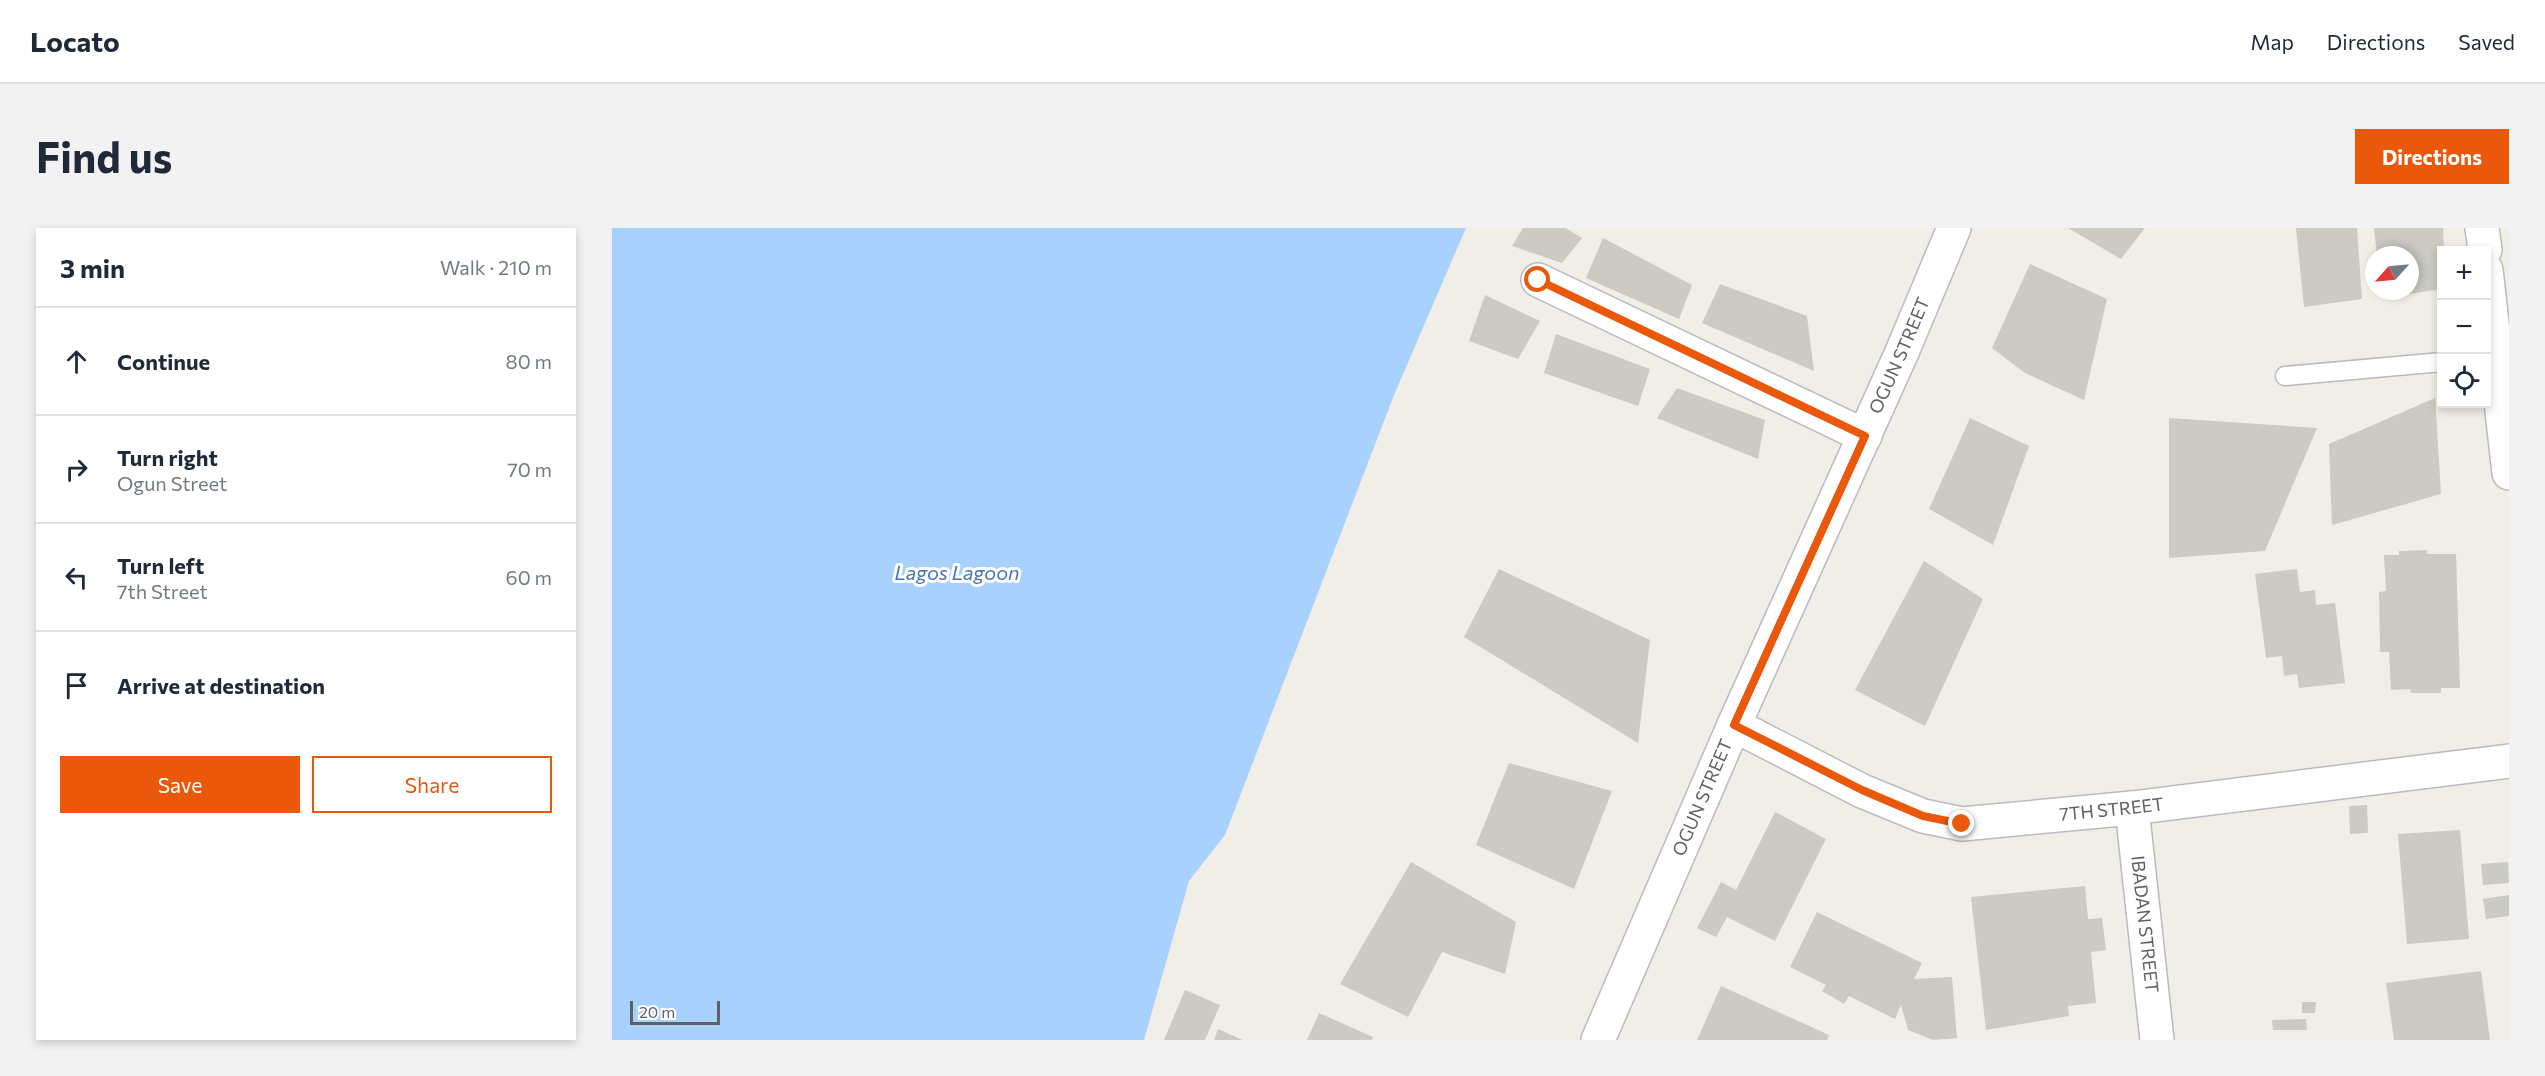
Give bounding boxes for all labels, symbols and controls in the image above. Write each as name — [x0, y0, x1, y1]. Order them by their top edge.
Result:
text: Locato — [30, 24, 120, 58]
text: Map — [2251, 29, 2294, 54]
text: Directions — [2327, 29, 2425, 54]
text: Saved — [2458, 29, 2515, 54]
button: Directions — [2355, 129, 2509, 184]
text: Find us — [36, 130, 172, 182]
north arrow — [2365, 246, 2419, 300]
map controls — [2437, 246, 2491, 408]
button: + — [2437, 246, 2491, 300]
text: 3 min — [60, 252, 125, 283]
text: Walk · 210 m — [440, 255, 552, 279]
route start — [1524, 266, 1550, 292]
street label: OGUN STREET — [1864, 294, 1934, 417]
button: − — [2437, 300, 2491, 354]
icon: ahead — [60, 345, 93, 378]
text: Continue — [117, 348, 210, 375]
text: 80 m — [506, 349, 552, 373]
button: locate — [2437, 354, 2491, 408]
text: Turn right — [117, 444, 218, 471]
icon: right — [60, 453, 93, 486]
text: 70 m — [507, 457, 552, 481]
text: Ogun Street — [117, 471, 227, 495]
text: Turn left — [117, 552, 204, 579]
water label: Lagos Lagoon — [894, 560, 1020, 584]
icon: left — [60, 561, 93, 594]
text: 60 m — [506, 565, 552, 589]
text: 7th Street — [117, 579, 208, 603]
icon: arrive — [60, 669, 93, 702]
text: Arrive at destination — [117, 672, 325, 699]
street label: OGUN STREET — [1667, 736, 1737, 859]
button: Save — [60, 756, 300, 813]
button: Share — [312, 756, 552, 813]
street label: 7TH STREET — [2058, 792, 2165, 825]
route end — [1948, 810, 1974, 836]
street label: IBADAN STREET — [2127, 854, 2164, 994]
scale bar — [630, 998, 720, 1026]
text: 20 m — [639, 1002, 675, 1021]

